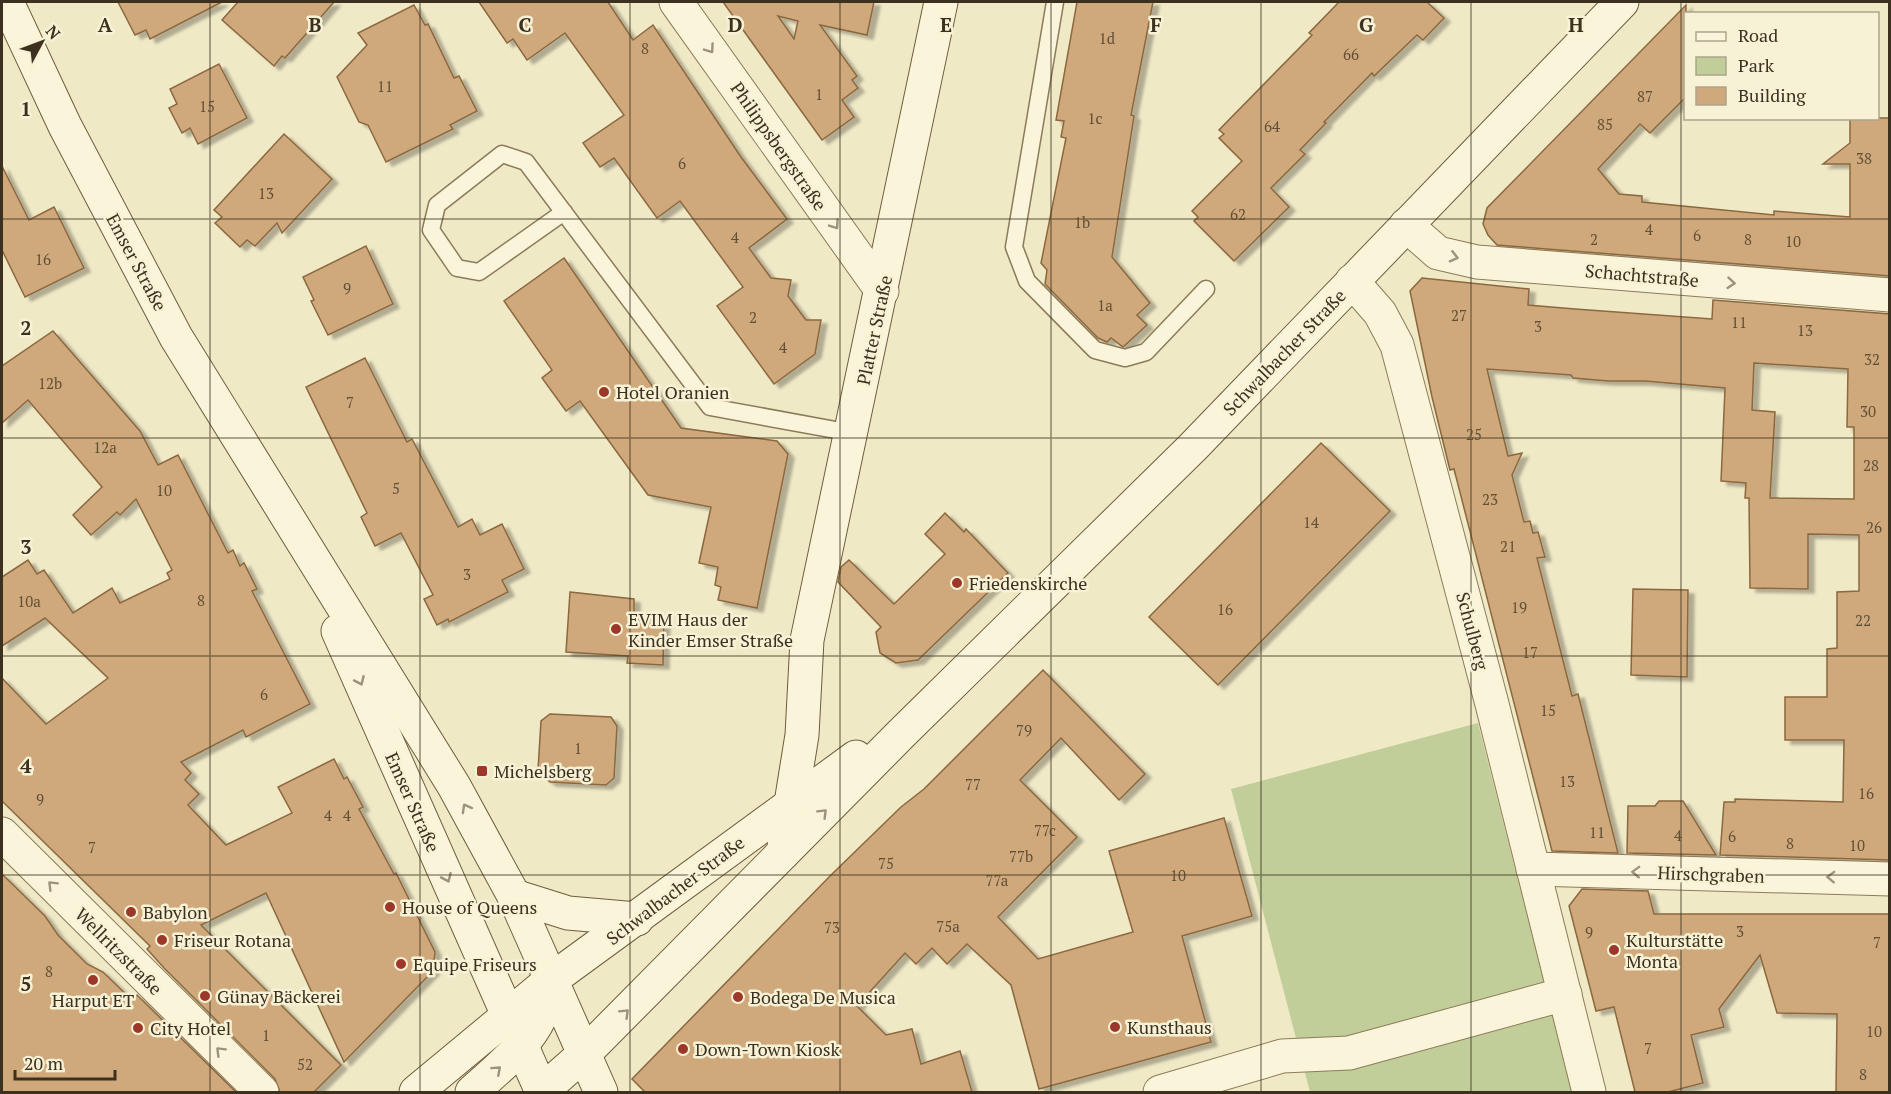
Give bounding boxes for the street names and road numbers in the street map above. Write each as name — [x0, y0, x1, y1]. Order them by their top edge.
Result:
street label: Philippsbergstraße — [726, 77, 832, 215]
street label: Emser Straße — [101, 209, 173, 315]
street label: Schachtstraße — [1584, 258, 1700, 292]
street label: Platter Straße — [851, 273, 897, 387]
street label: Schwalbacher Straße — [1217, 283, 1351, 421]
street label: Schulberg — [1451, 589, 1495, 673]
street label: Emser Straße — [380, 748, 446, 856]
street label: Schwalbacher Straße — [601, 830, 749, 950]
street label: Hirschgraben — [1657, 860, 1765, 888]
street label: Wellritzstraße — [70, 902, 168, 1000]

